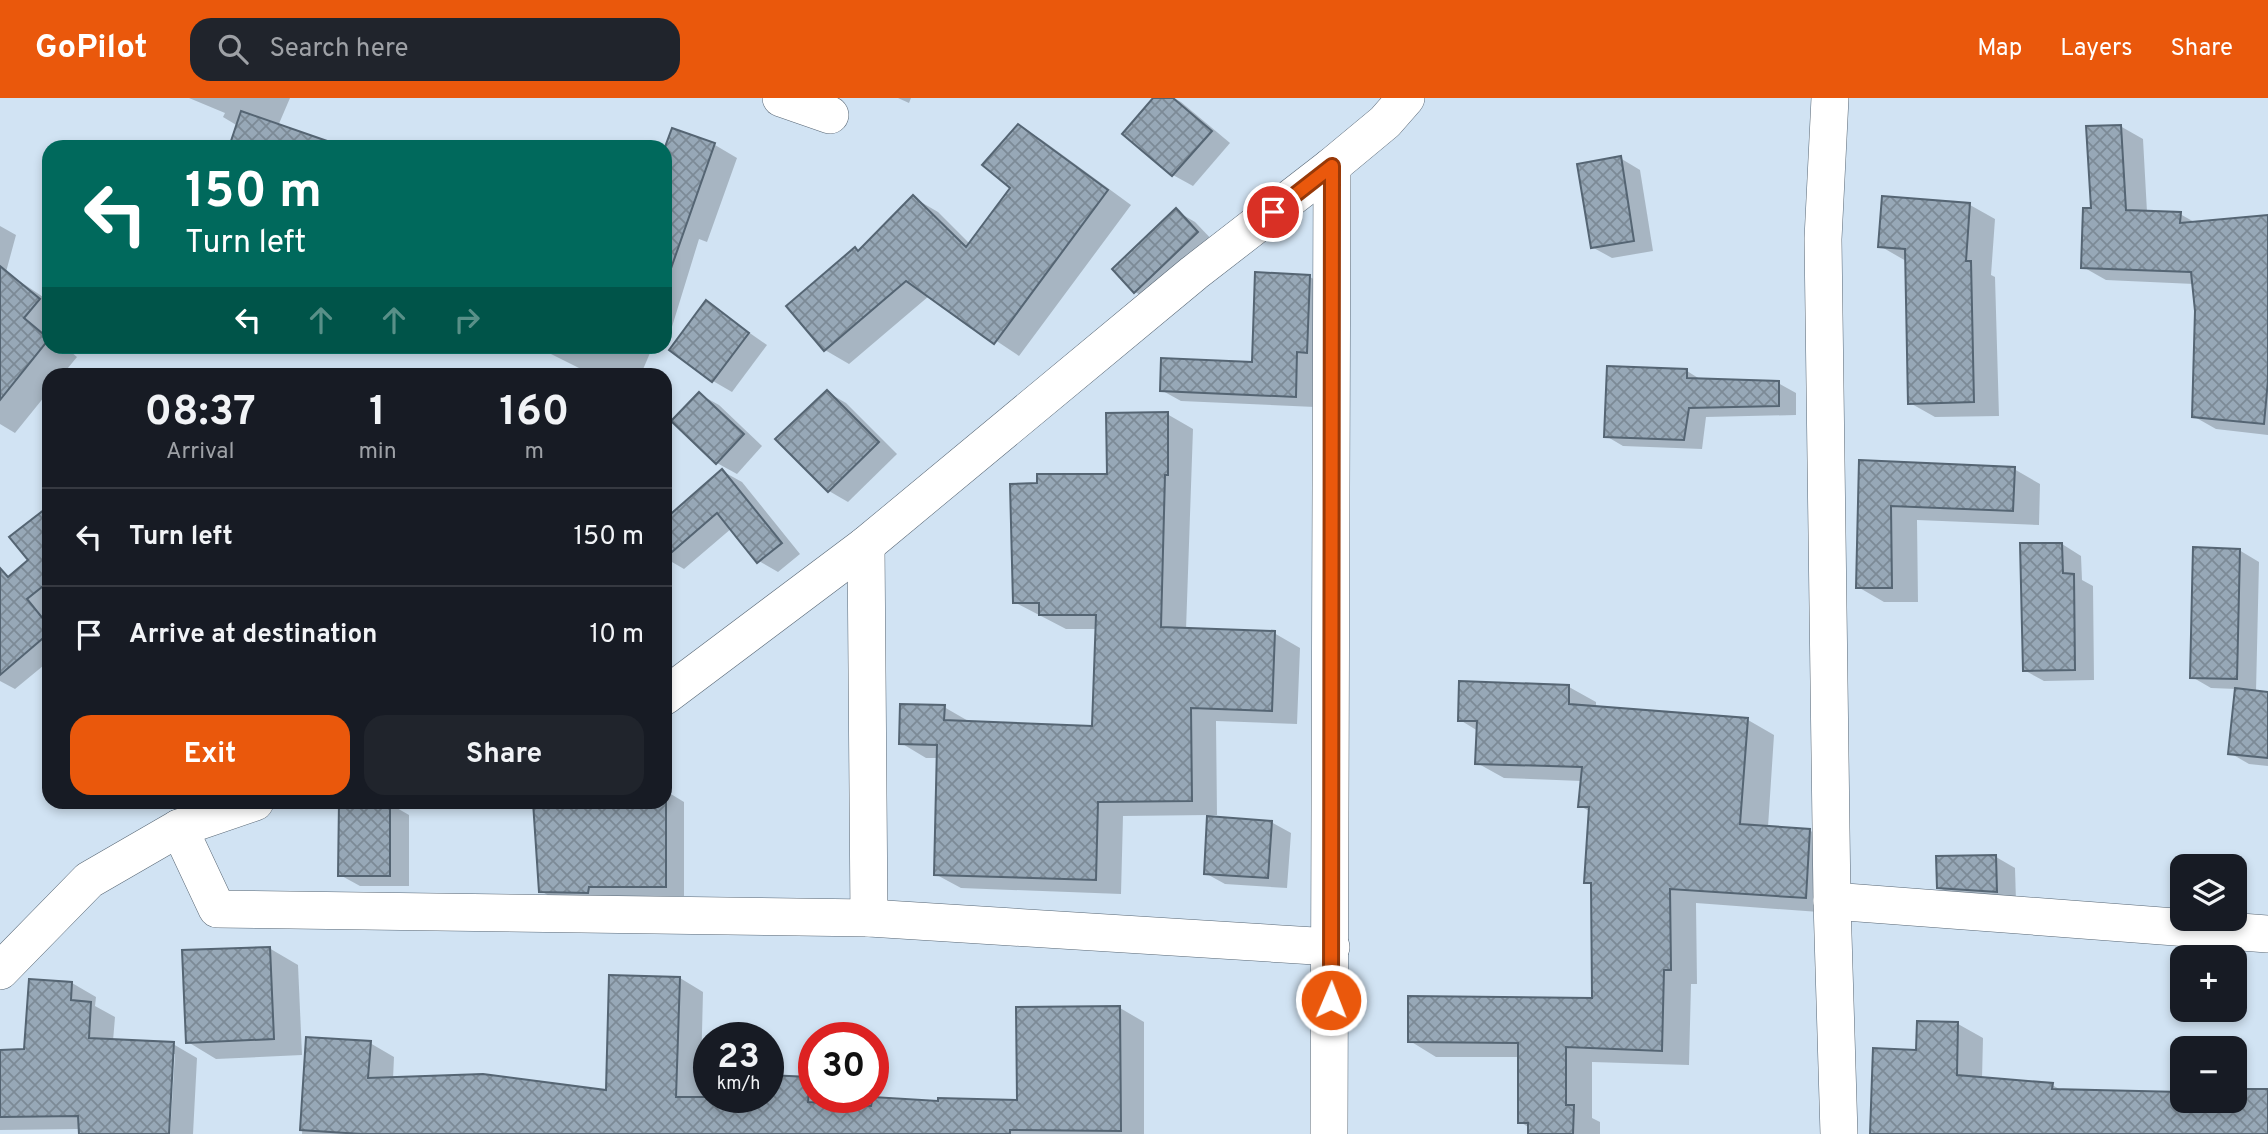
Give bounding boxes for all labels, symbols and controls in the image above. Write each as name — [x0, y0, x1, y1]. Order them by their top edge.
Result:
search box — [190, 18, 680, 81]
text: GoPilot — [35, 28, 148, 70]
icon: search — [214, 30, 252, 68]
text: Search here — [270, 33, 408, 66]
text: Map — [1977, 34, 2022, 64]
text: Layers — [2060, 34, 2132, 64]
text: Share — [2170, 34, 2233, 64]
text: 150 m — [185, 163, 322, 225]
icon: left — [70, 168, 161, 259]
pin — [1243, 182, 1303, 242]
icon: arrive — [1254, 193, 1292, 231]
text: Turn left — [185, 224, 306, 264]
icon: left — [229, 301, 267, 339]
icon: ahead — [302, 301, 340, 339]
icon: ahead — [375, 301, 413, 339]
icon: right — [448, 301, 486, 339]
text: 08:37 — [145, 387, 256, 440]
text: 1 — [369, 387, 386, 440]
text: 160 — [499, 387, 569, 440]
text: Arrival — [166, 438, 234, 467]
text: min — [358, 438, 397, 467]
text: m — [525, 438, 544, 467]
icon: left — [70, 518, 108, 556]
text: Turn left — [129, 521, 233, 554]
text: 150 m — [573, 521, 644, 554]
icon: arrive — [70, 616, 108, 654]
text: Arrive at destination — [129, 619, 377, 652]
text: 10 m — [589, 619, 644, 652]
button: Exit — [70, 715, 350, 795]
button: Share — [364, 715, 644, 795]
map controls — [2170, 854, 2247, 1113]
button: layers — [2170, 854, 2247, 931]
button: + — [2170, 945, 2247, 1022]
position arrow — [1294, 963, 1368, 1037]
speed limit sign: 30 — [798, 1022, 889, 1113]
text: 23 — [717, 1036, 760, 1080]
button: − — [2170, 1036, 2247, 1113]
text: km/h — [717, 1073, 760, 1096]

